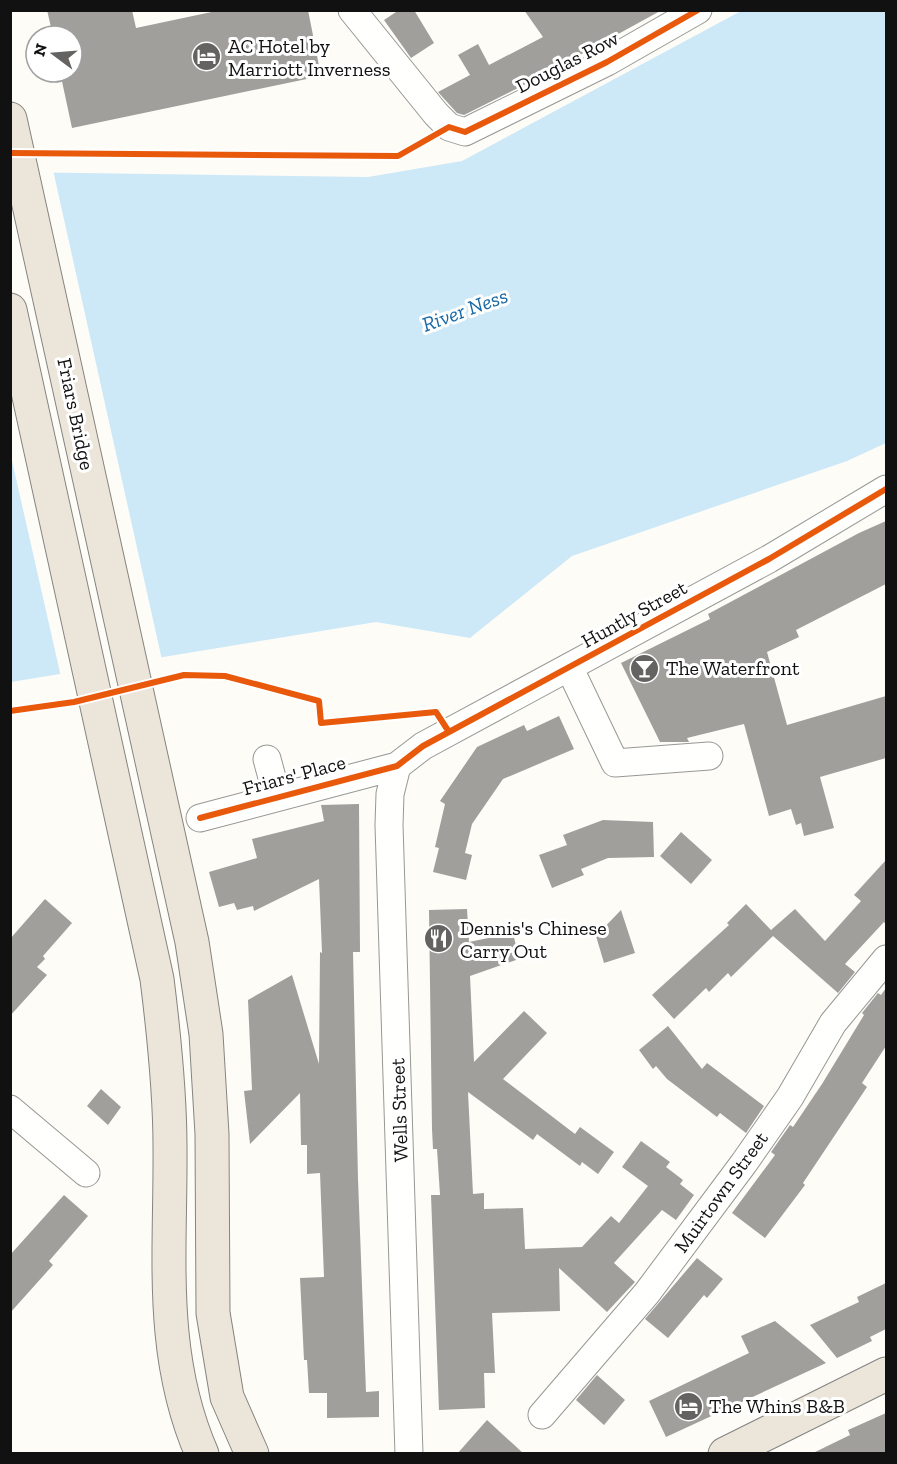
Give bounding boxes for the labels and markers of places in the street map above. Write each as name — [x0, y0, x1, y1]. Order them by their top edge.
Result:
place label: AC Hotel by Marriott Inverness — [228, 34, 391, 81]
hotel icon: AC Hotel by Marriott Inverness — [191, 41, 223, 73]
bar icon: The Waterfront — [629, 652, 661, 684]
place label: The Waterfront — [666, 656, 800, 680]
place label: Dennis's Chinese Carry Out — [460, 916, 607, 963]
restaurant icon: Dennis's Chinese Carry Out — [423, 923, 455, 955]
hotel icon: The Whins B&B — [672, 1390, 704, 1422]
place label: The Whins B&B — [709, 1394, 845, 1418]

